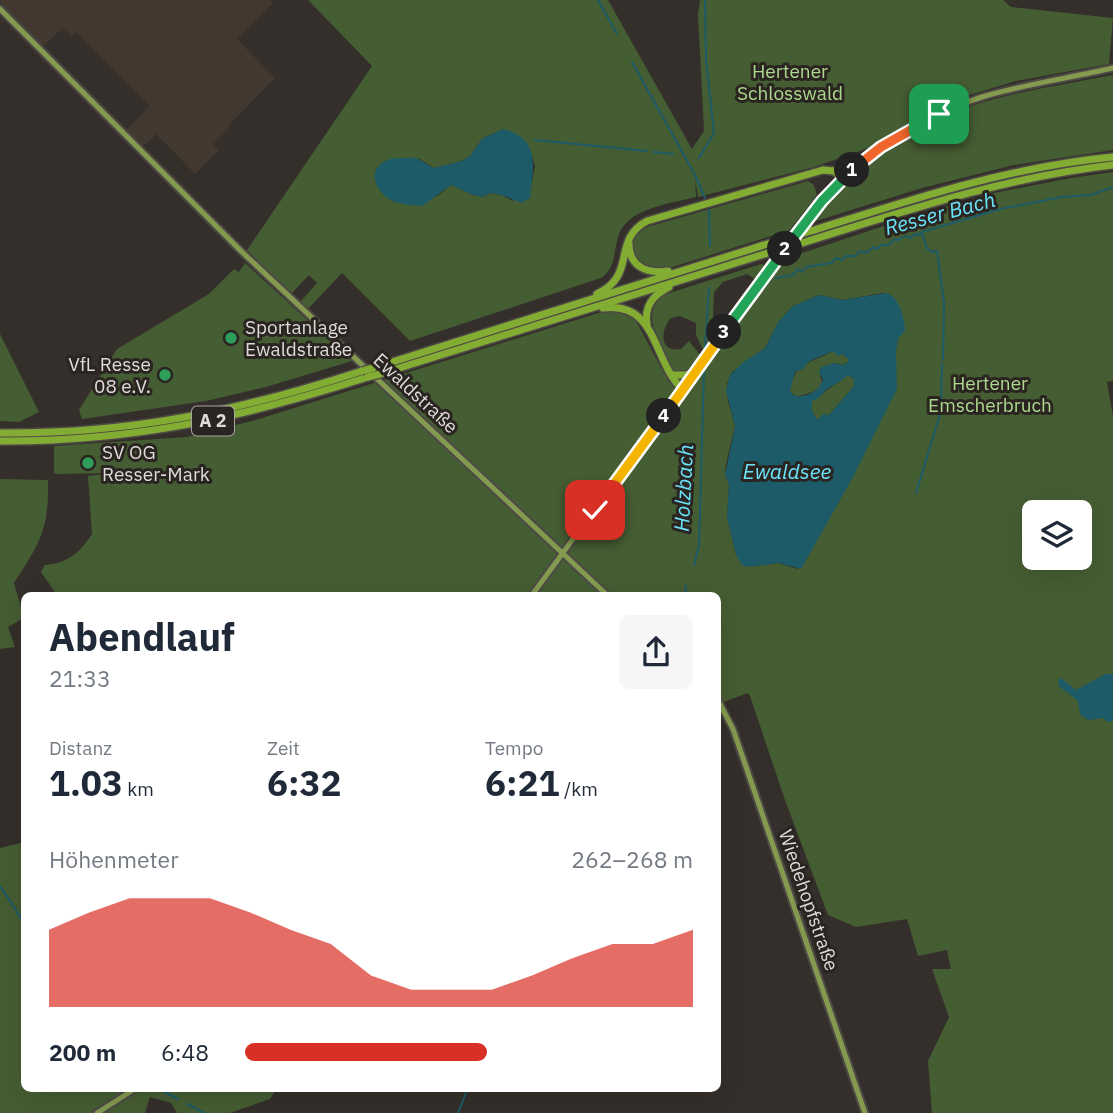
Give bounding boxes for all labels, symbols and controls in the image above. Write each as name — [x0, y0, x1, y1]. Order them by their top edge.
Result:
park label: Hertener Schlosswald — [737, 59, 843, 105]
pin — [909, 84, 969, 144]
icon: arrive — [920, 95, 958, 133]
pin: 1 — [834, 152, 870, 188]
text: 1 — [846, 157, 857, 181]
water label: Resser Bach — [881, 185, 998, 241]
pin: 2 — [768, 232, 802, 266]
text: 2 — [779, 236, 790, 260]
pin: 3 — [706, 314, 742, 350]
place label: Sportanlage Ewaldstraße — [245, 315, 352, 361]
text: 3 — [718, 319, 729, 343]
marker: Sportanlage Ewaldstraße — [223, 330, 239, 346]
street label: Ewaldstraße — [369, 348, 463, 438]
place label: VfL Resse 08 e.V. — [68, 352, 151, 398]
marker: VfL Resse 08 e.V. — [157, 367, 173, 383]
park label: Hertener Emscherbruch — [928, 371, 1052, 417]
pin: 4 — [646, 398, 682, 434]
text: 4 — [658, 403, 669, 427]
road number: A 2 — [192, 407, 234, 436]
place label: SV OG Resser-Mark — [102, 440, 210, 486]
water label: Holzbach — [667, 444, 699, 532]
marker: SV OG Resser-Mark — [80, 455, 96, 471]
water label: Ewaldsee — [743, 457, 831, 485]
pin — [565, 480, 625, 540]
icon: check — [576, 491, 614, 529]
map controls — [1022, 500, 1092, 570]
button: layers — [1022, 500, 1092, 570]
text: Abendlauf — [49, 612, 235, 661]
button: share — [619, 615, 693, 689]
text: 21:33 — [49, 663, 111, 693]
text: Distanz — [49, 736, 112, 760]
text: Zeit — [267, 736, 300, 760]
text: Tempo — [485, 736, 543, 760]
text: 1.03 — [49, 760, 123, 806]
text: 6:32 — [267, 760, 342, 806]
text: 6:21 — [485, 760, 560, 806]
text: km — [123, 777, 154, 801]
text: /km — [560, 777, 598, 801]
street label: Wiedehopfstraße — [774, 826, 844, 974]
text: Höhenmeter — [49, 844, 179, 874]
text: 262–268 m — [571, 844, 693, 874]
text: 200 m — [49, 1037, 116, 1067]
text: 6:48 — [161, 1037, 209, 1067]

